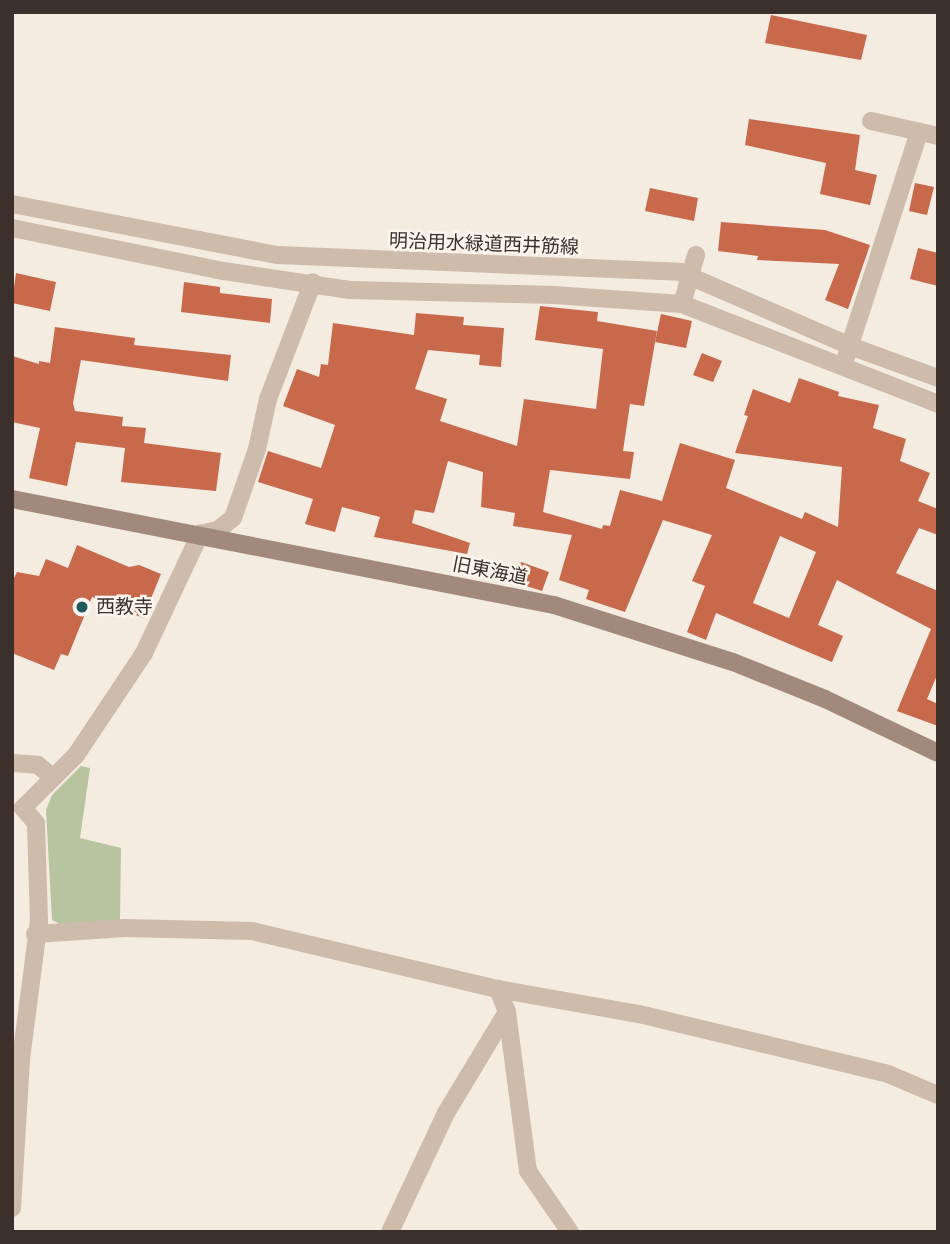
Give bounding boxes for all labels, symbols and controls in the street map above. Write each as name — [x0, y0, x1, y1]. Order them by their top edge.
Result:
street label: 明治用水緑道西井筋線 — [389, 229, 579, 259]
street label: 旧東海道 — [451, 553, 529, 589]
place label: 西教寺 — [96, 596, 153, 618]
marker: 西教寺 — [74, 599, 90, 615]

